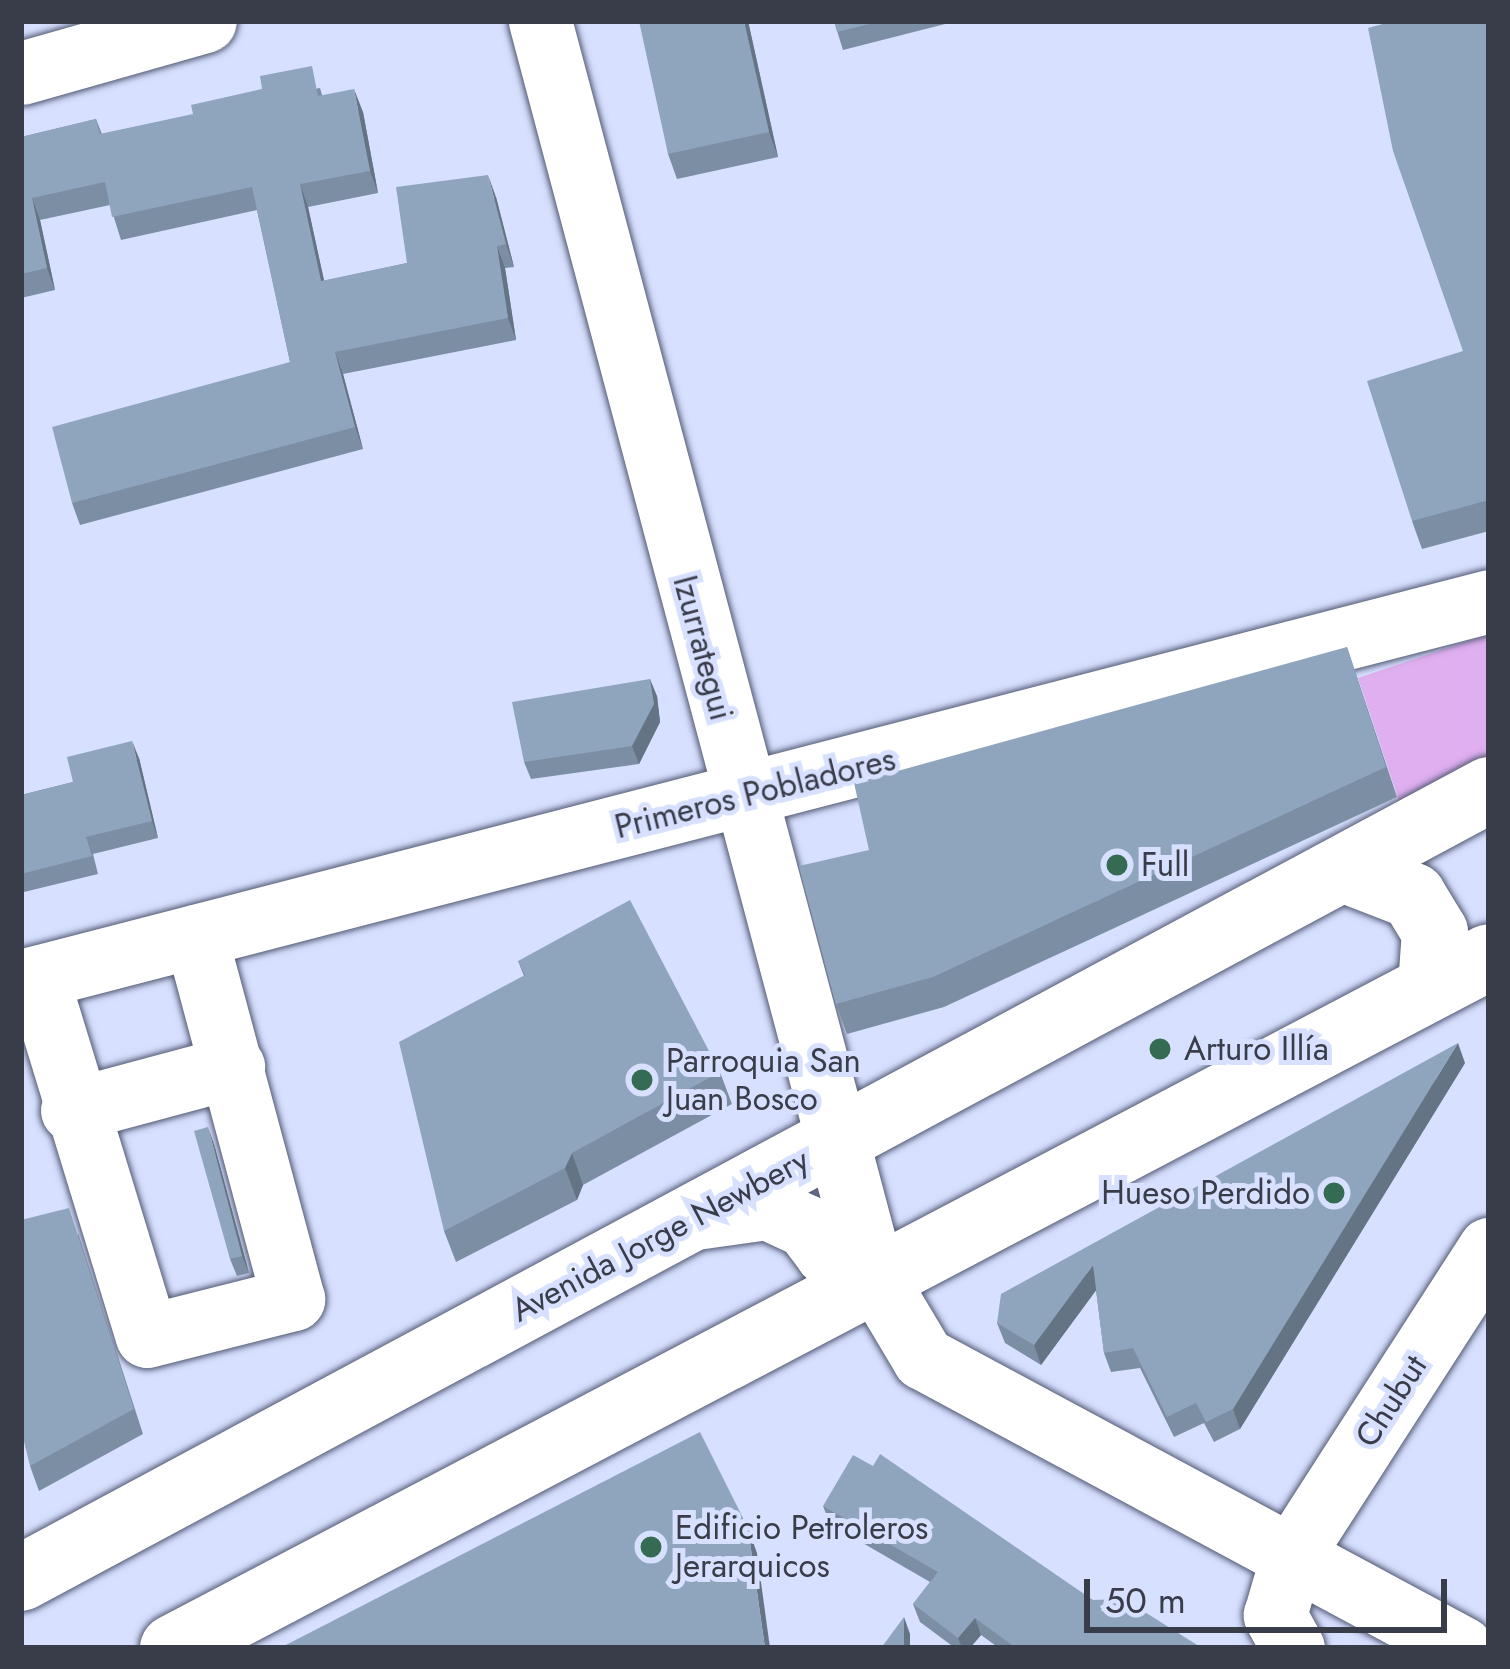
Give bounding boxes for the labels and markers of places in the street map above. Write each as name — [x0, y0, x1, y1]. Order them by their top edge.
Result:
place label: Full — [1141, 845, 1189, 885]
marker: Full — [1104, 852, 1130, 878]
place label: Arturo Illía — [1184, 1029, 1329, 1069]
marker: Arturo Illía — [1147, 1036, 1173, 1062]
place label: Parroquia San Juan Bosco — [666, 1041, 861, 1119]
marker: Parroquia San Juan Bosco — [629, 1067, 655, 1093]
place label: Hueso Perdido — [1101, 1173, 1310, 1213]
marker: Hueso Perdido — [1321, 1180, 1347, 1206]
place label: Edificio Petroleros Jerarquicos — [675, 1508, 928, 1586]
marker: Edificio Petroleros Jerarquicos — [638, 1534, 664, 1560]

